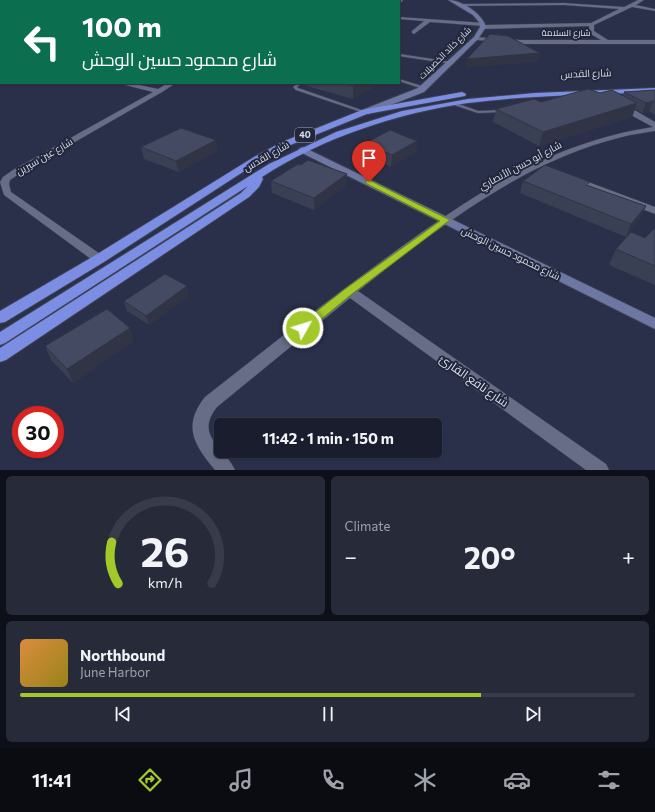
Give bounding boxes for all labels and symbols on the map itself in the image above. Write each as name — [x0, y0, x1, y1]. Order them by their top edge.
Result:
street label: شارع خالد الخصيلات — [416, 24, 474, 82]
street label: شارع السلامة — [542, 27, 590, 39]
street label: شارع القدس — [561, 66, 612, 81]
road number: 40 — [295, 128, 315, 142]
street label: شارع عين سيرين — [13, 135, 75, 178]
street label: شارع القدس — [241, 138, 291, 175]
street label: شارع أبو حسن الأنصاري — [477, 138, 564, 194]
pin — [352, 141, 386, 182]
street label: شارع محمود حسين الوحش — [459, 224, 562, 283]
position arrow — [282, 307, 324, 349]
street label: شارع نافع القارئ — [436, 351, 512, 411]
speed limit sign: 30 — [12, 406, 64, 458]

